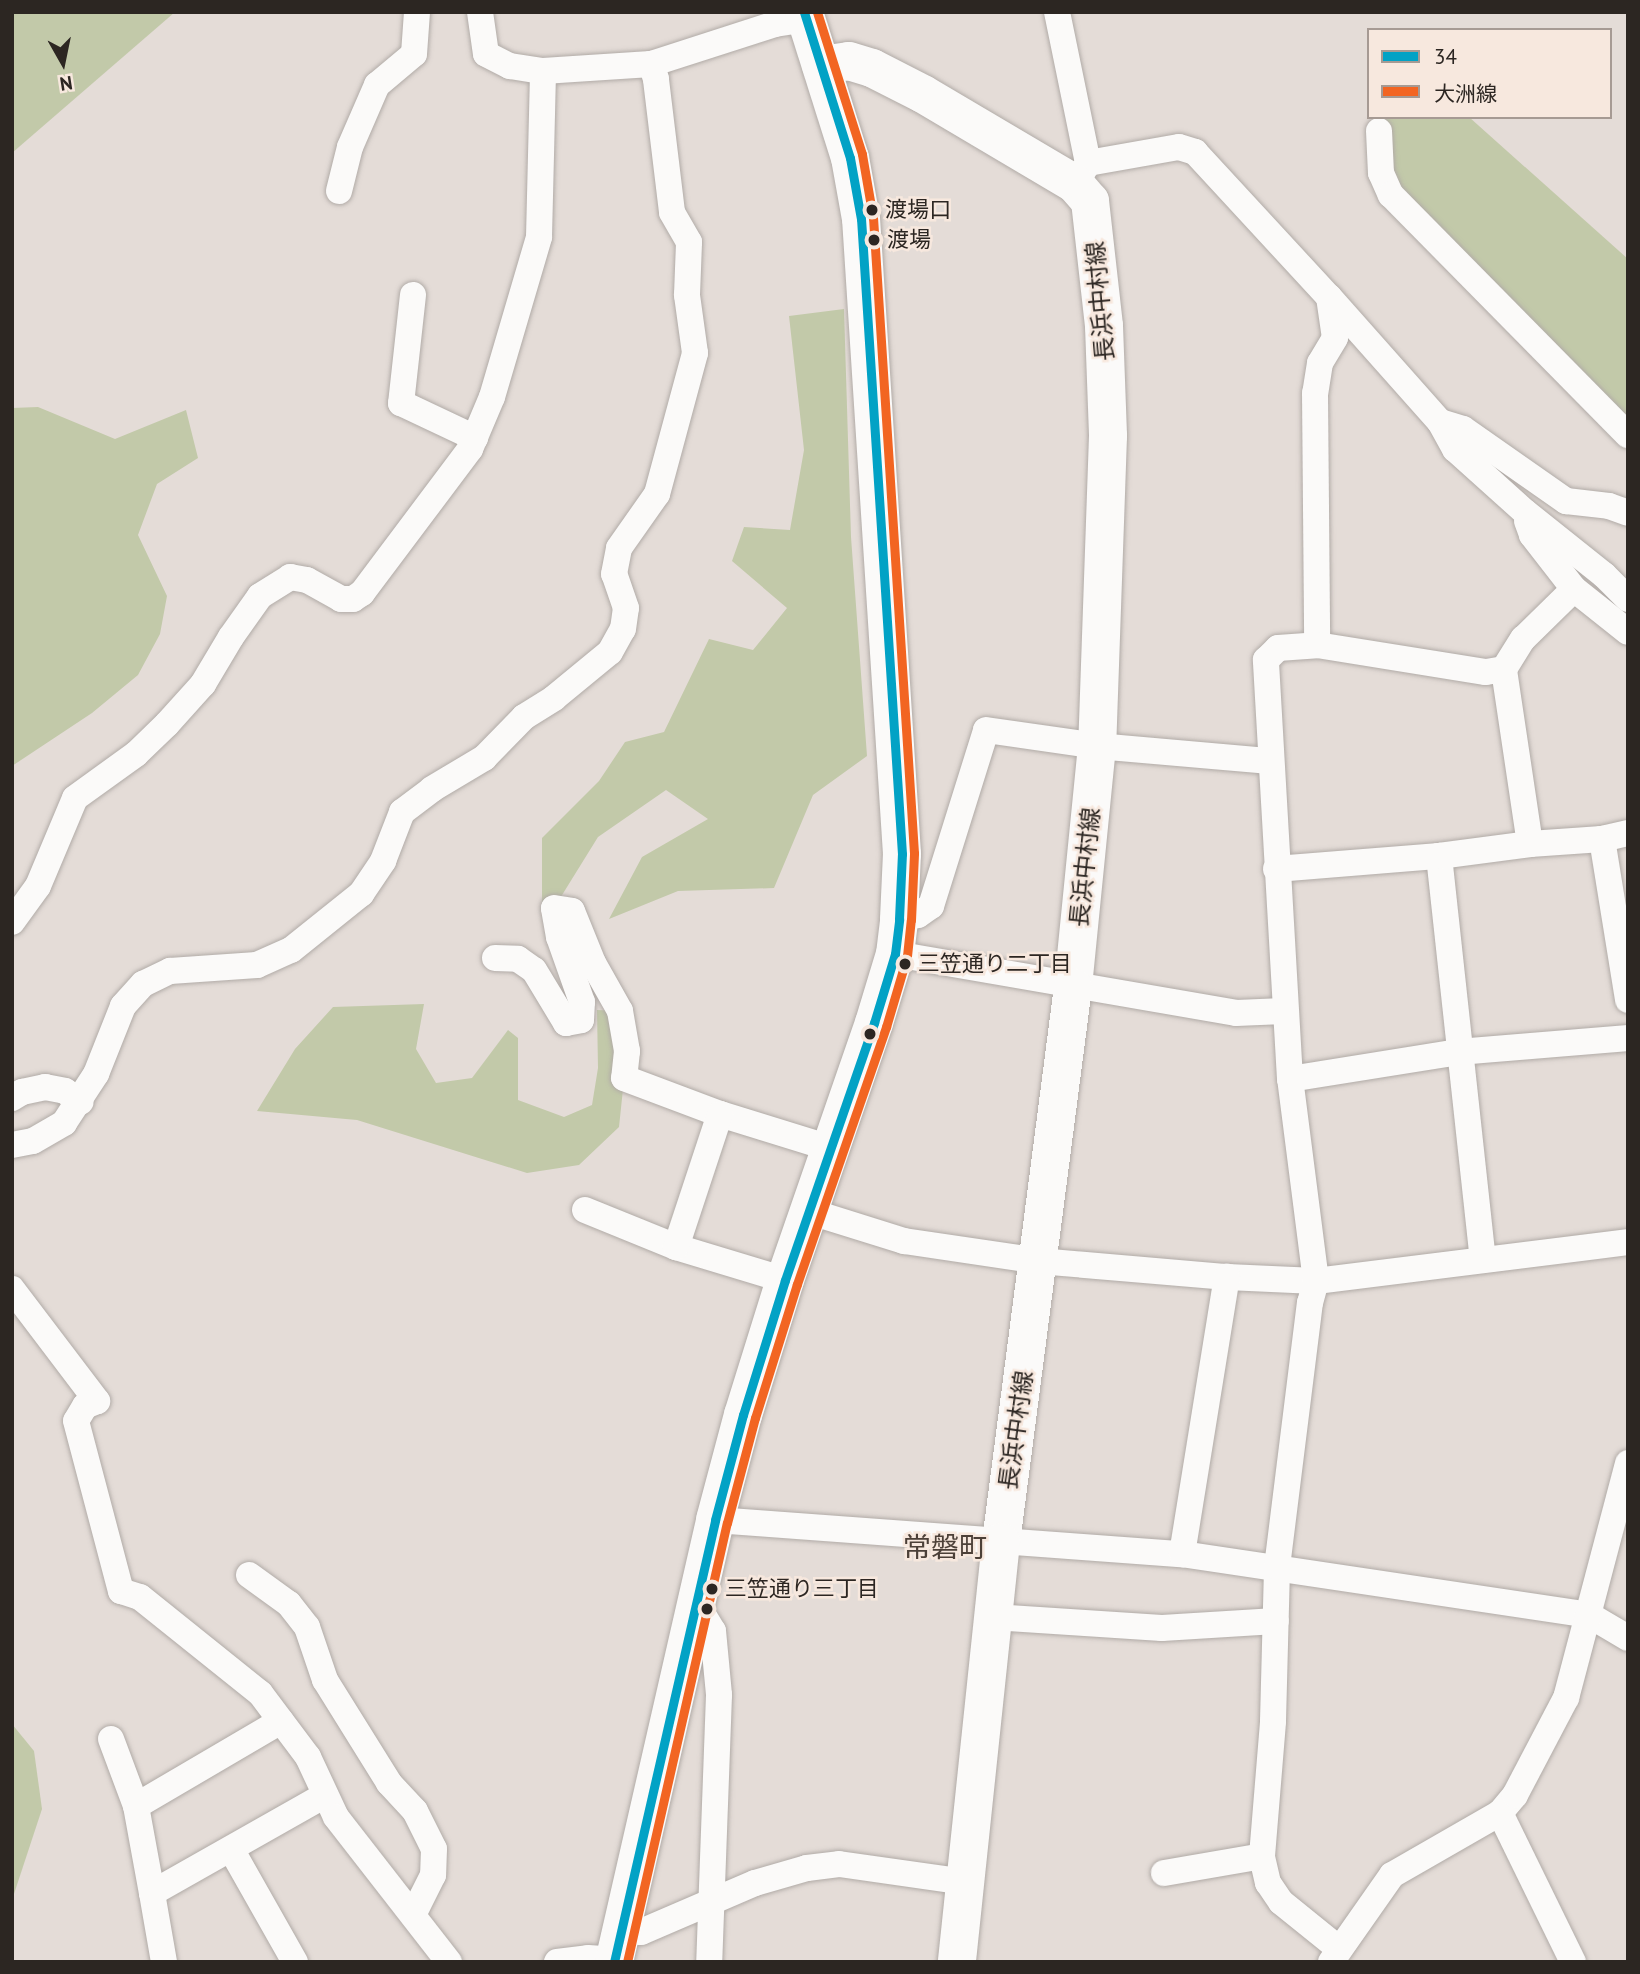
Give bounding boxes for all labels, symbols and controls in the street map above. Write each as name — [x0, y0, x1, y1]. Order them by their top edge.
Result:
north arrow — [28, 28, 98, 98]
legend — [1367, 28, 1612, 119]
text: 34 — [1434, 43, 1457, 70]
text: N — [58, 71, 74, 97]
text: 大洲線 — [1434, 80, 1497, 107]
place label: 渡場口 — [885, 197, 951, 223]
marker: 渡場口 — [865, 203, 879, 217]
place label: 渡場 — [887, 227, 931, 253]
marker: 渡場 — [867, 233, 881, 247]
street label: 長浜中村線 — [1080, 240, 1120, 362]
street label: 長浜中村線 — [1064, 806, 1106, 928]
place label: 三笠通り二丁目 — [918, 951, 1072, 977]
marker: 三笠通り二丁目 — [898, 957, 912, 971]
unlabelled marker — [863, 1027, 877, 1041]
street label: 長浜中村線 — [993, 1369, 1039, 1491]
district label: 常磐町 — [903, 1530, 987, 1564]
place label: 三笠通り三丁目 — [725, 1576, 879, 1602]
marker: 三笠通り三丁目 — [705, 1582, 719, 1596]
unlabelled marker — [700, 1602, 714, 1616]

